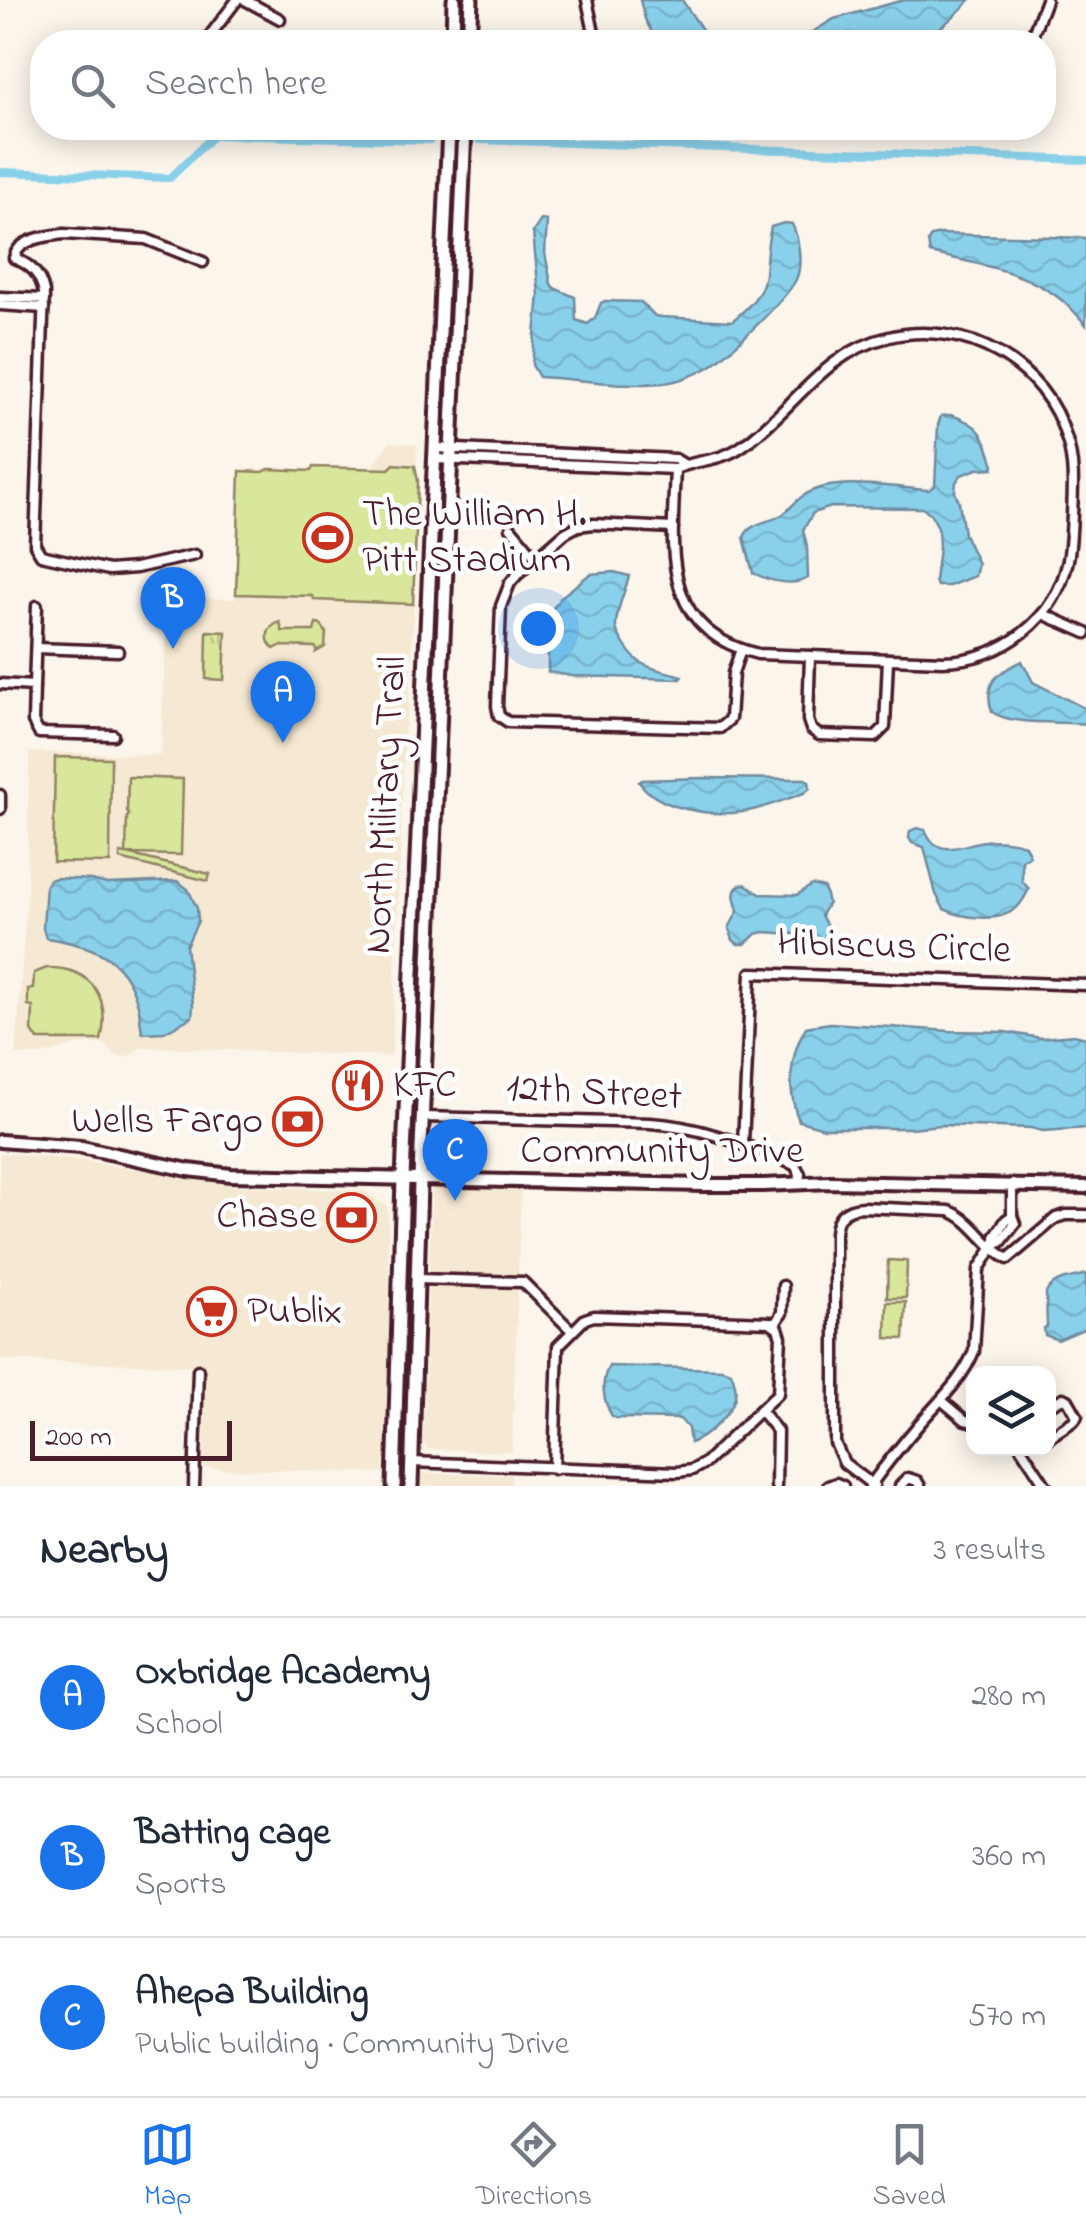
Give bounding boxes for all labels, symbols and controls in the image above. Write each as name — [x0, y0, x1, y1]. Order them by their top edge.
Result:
search box — [30, 30, 1056, 140]
text: Search here — [145, 57, 327, 113]
icon: search — [65, 58, 120, 113]
place label: The William H. Pitt Stadium — [362, 486, 587, 591]
sports icon: The William H. Pitt Stadium — [301, 512, 353, 564]
pin: B — [140, 566, 206, 649]
your location — [513, 603, 564, 654]
street label: North Military Trail — [350, 654, 424, 956]
pin: A — [250, 660, 316, 743]
street label: Hibiscus Circle — [776, 914, 1012, 982]
place label: KFC — [393, 1057, 457, 1116]
restaurant icon: KFC — [332, 1060, 384, 1112]
street label: 12th Street — [505, 1060, 683, 1128]
place label: Wells Fargo — [72, 1093, 263, 1152]
bank icon: Wells Fargo — [272, 1096, 324, 1148]
pin: C — [422, 1118, 488, 1201]
street label: Community Drive — [520, 1123, 804, 1182]
place label: Chase — [216, 1188, 317, 1247]
bank icon: Chase — [326, 1191, 378, 1243]
place label: Publix — [247, 1283, 342, 1342]
supermarket icon: Publix — [186, 1286, 238, 1338]
map controls — [966, 1366, 1056, 1456]
button: layers — [966, 1366, 1056, 1456]
scale bar — [30, 1416, 232, 1460]
text: 200 m — [45, 1418, 112, 1459]
text: Nearby — [40, 1521, 168, 1582]
text: 3 results — [934, 1528, 1046, 1575]
text: Oxbridge Academy — [135, 1646, 430, 1702]
text: A — [63, 1674, 82, 1721]
text: 280 m — [971, 1674, 1046, 1721]
text: School — [135, 1702, 223, 1749]
text: Batting cage — [135, 1806, 330, 1862]
text: B — [62, 1834, 83, 1881]
text: 360 m — [972, 1834, 1046, 1881]
text: Sports — [135, 1862, 227, 1909]
text: Ahepa Building — [135, 1966, 369, 2022]
text: C — [64, 1994, 81, 2041]
text: 570 m — [968, 1994, 1046, 2041]
text: Public building · Community Drive — [135, 2022, 569, 2069]
tab: Map — [140, 2117, 195, 2218]
tab: Directions — [476, 2117, 592, 2218]
tab: Saved — [873, 2117, 946, 2218]

